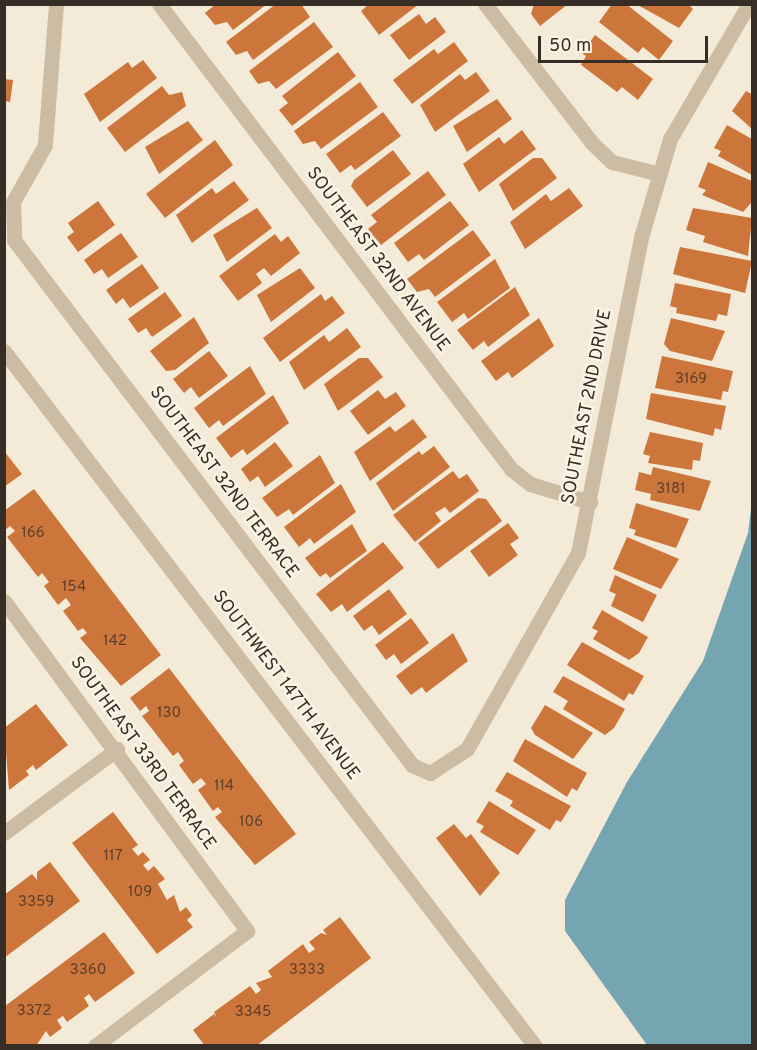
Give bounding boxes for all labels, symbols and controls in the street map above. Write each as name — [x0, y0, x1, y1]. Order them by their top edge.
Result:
scale bar — [541, 24, 710, 62]
text: 50 m — [549, 35, 591, 58]
street label: SOUTHEAST 32ND AVENUE — [300, 163, 454, 357]
street label: SOUTHEAST 2ND DRIVE — [558, 307, 618, 507]
house number: 3169 — [675, 371, 707, 389]
street label: SOUTHEAST 32ND TERRACE — [143, 382, 303, 584]
house number: 3181 — [656, 481, 686, 499]
house number: 166 — [21, 525, 45, 543]
house number: 154 — [62, 579, 86, 597]
street label: SOUTHWEST 147TH AVENUE — [206, 586, 364, 786]
house number: 142 — [103, 633, 127, 651]
street label: SOUTHEAST 33RD TERRACE — [64, 652, 220, 856]
house number: 130 — [157, 705, 181, 723]
house number: 114 — [214, 778, 234, 796]
house number: 106 — [239, 814, 263, 832]
house number: 117 — [104, 848, 122, 866]
house number: 109 — [128, 884, 152, 902]
house number: 3359 — [18, 894, 54, 912]
house number: 3360 — [70, 962, 106, 980]
house number: 3333 — [289, 962, 325, 980]
house number: 3372 — [17, 1003, 51, 1021]
house number: 3345 — [235, 1004, 271, 1022]

